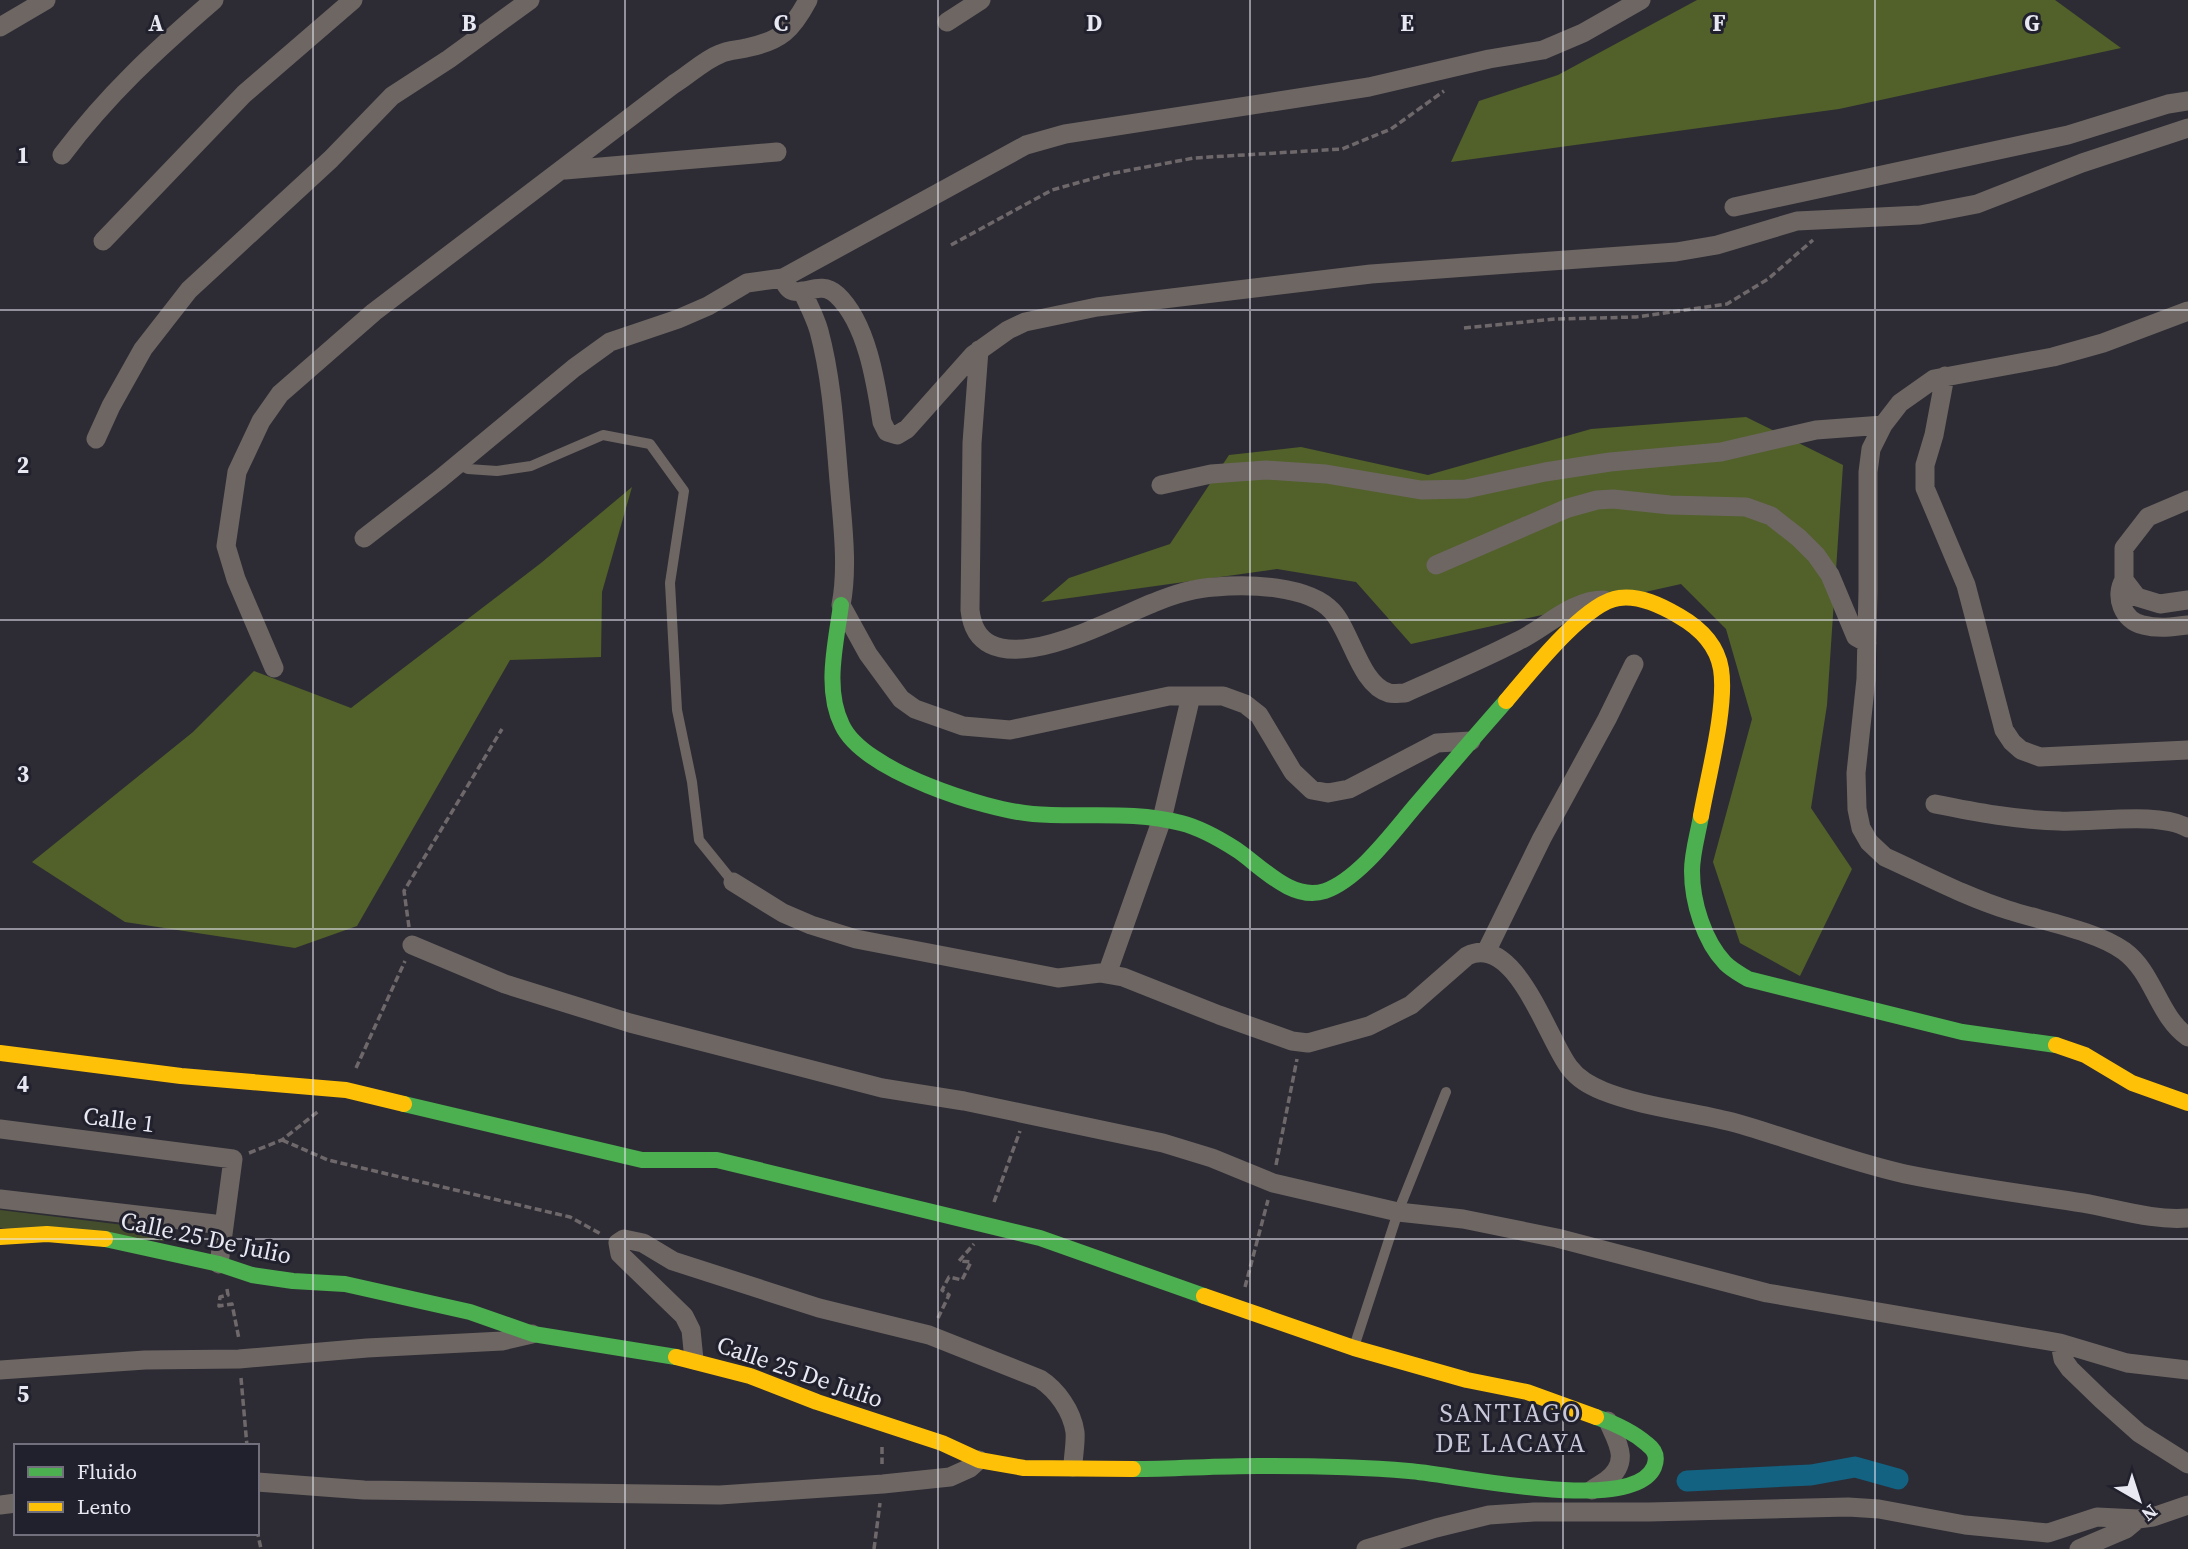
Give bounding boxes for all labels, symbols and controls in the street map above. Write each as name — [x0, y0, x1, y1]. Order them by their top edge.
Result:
text: A — [148, 7, 164, 39]
text: B — [462, 7, 477, 39]
text: C — [774, 7, 788, 39]
text: D — [1086, 7, 1102, 39]
text: E — [1400, 7, 1414, 39]
text: F — [1712, 7, 1726, 39]
text: G — [2024, 7, 2040, 39]
text: 1 — [17, 139, 29, 171]
text: 2 — [17, 449, 29, 481]
text: 3 — [17, 758, 29, 790]
text: 4 — [17, 1068, 29, 1100]
street label: Calle 1 — [82, 1099, 157, 1140]
street label: Calle 25 De Julio — [118, 1203, 294, 1272]
street label: Calle 25 De Julio — [713, 1328, 888, 1415]
text: 5 — [17, 1378, 29, 1410]
district label: SANTIAGO DE LACAYA — [1435, 1395, 1587, 1461]
legend — [14, 1444, 259, 1535]
text: Fluido — [77, 1457, 137, 1486]
north arrow — [2104, 1465, 2174, 1535]
text: Lento — [77, 1492, 131, 1521]
text: N — [2136, 1499, 2163, 1528]

